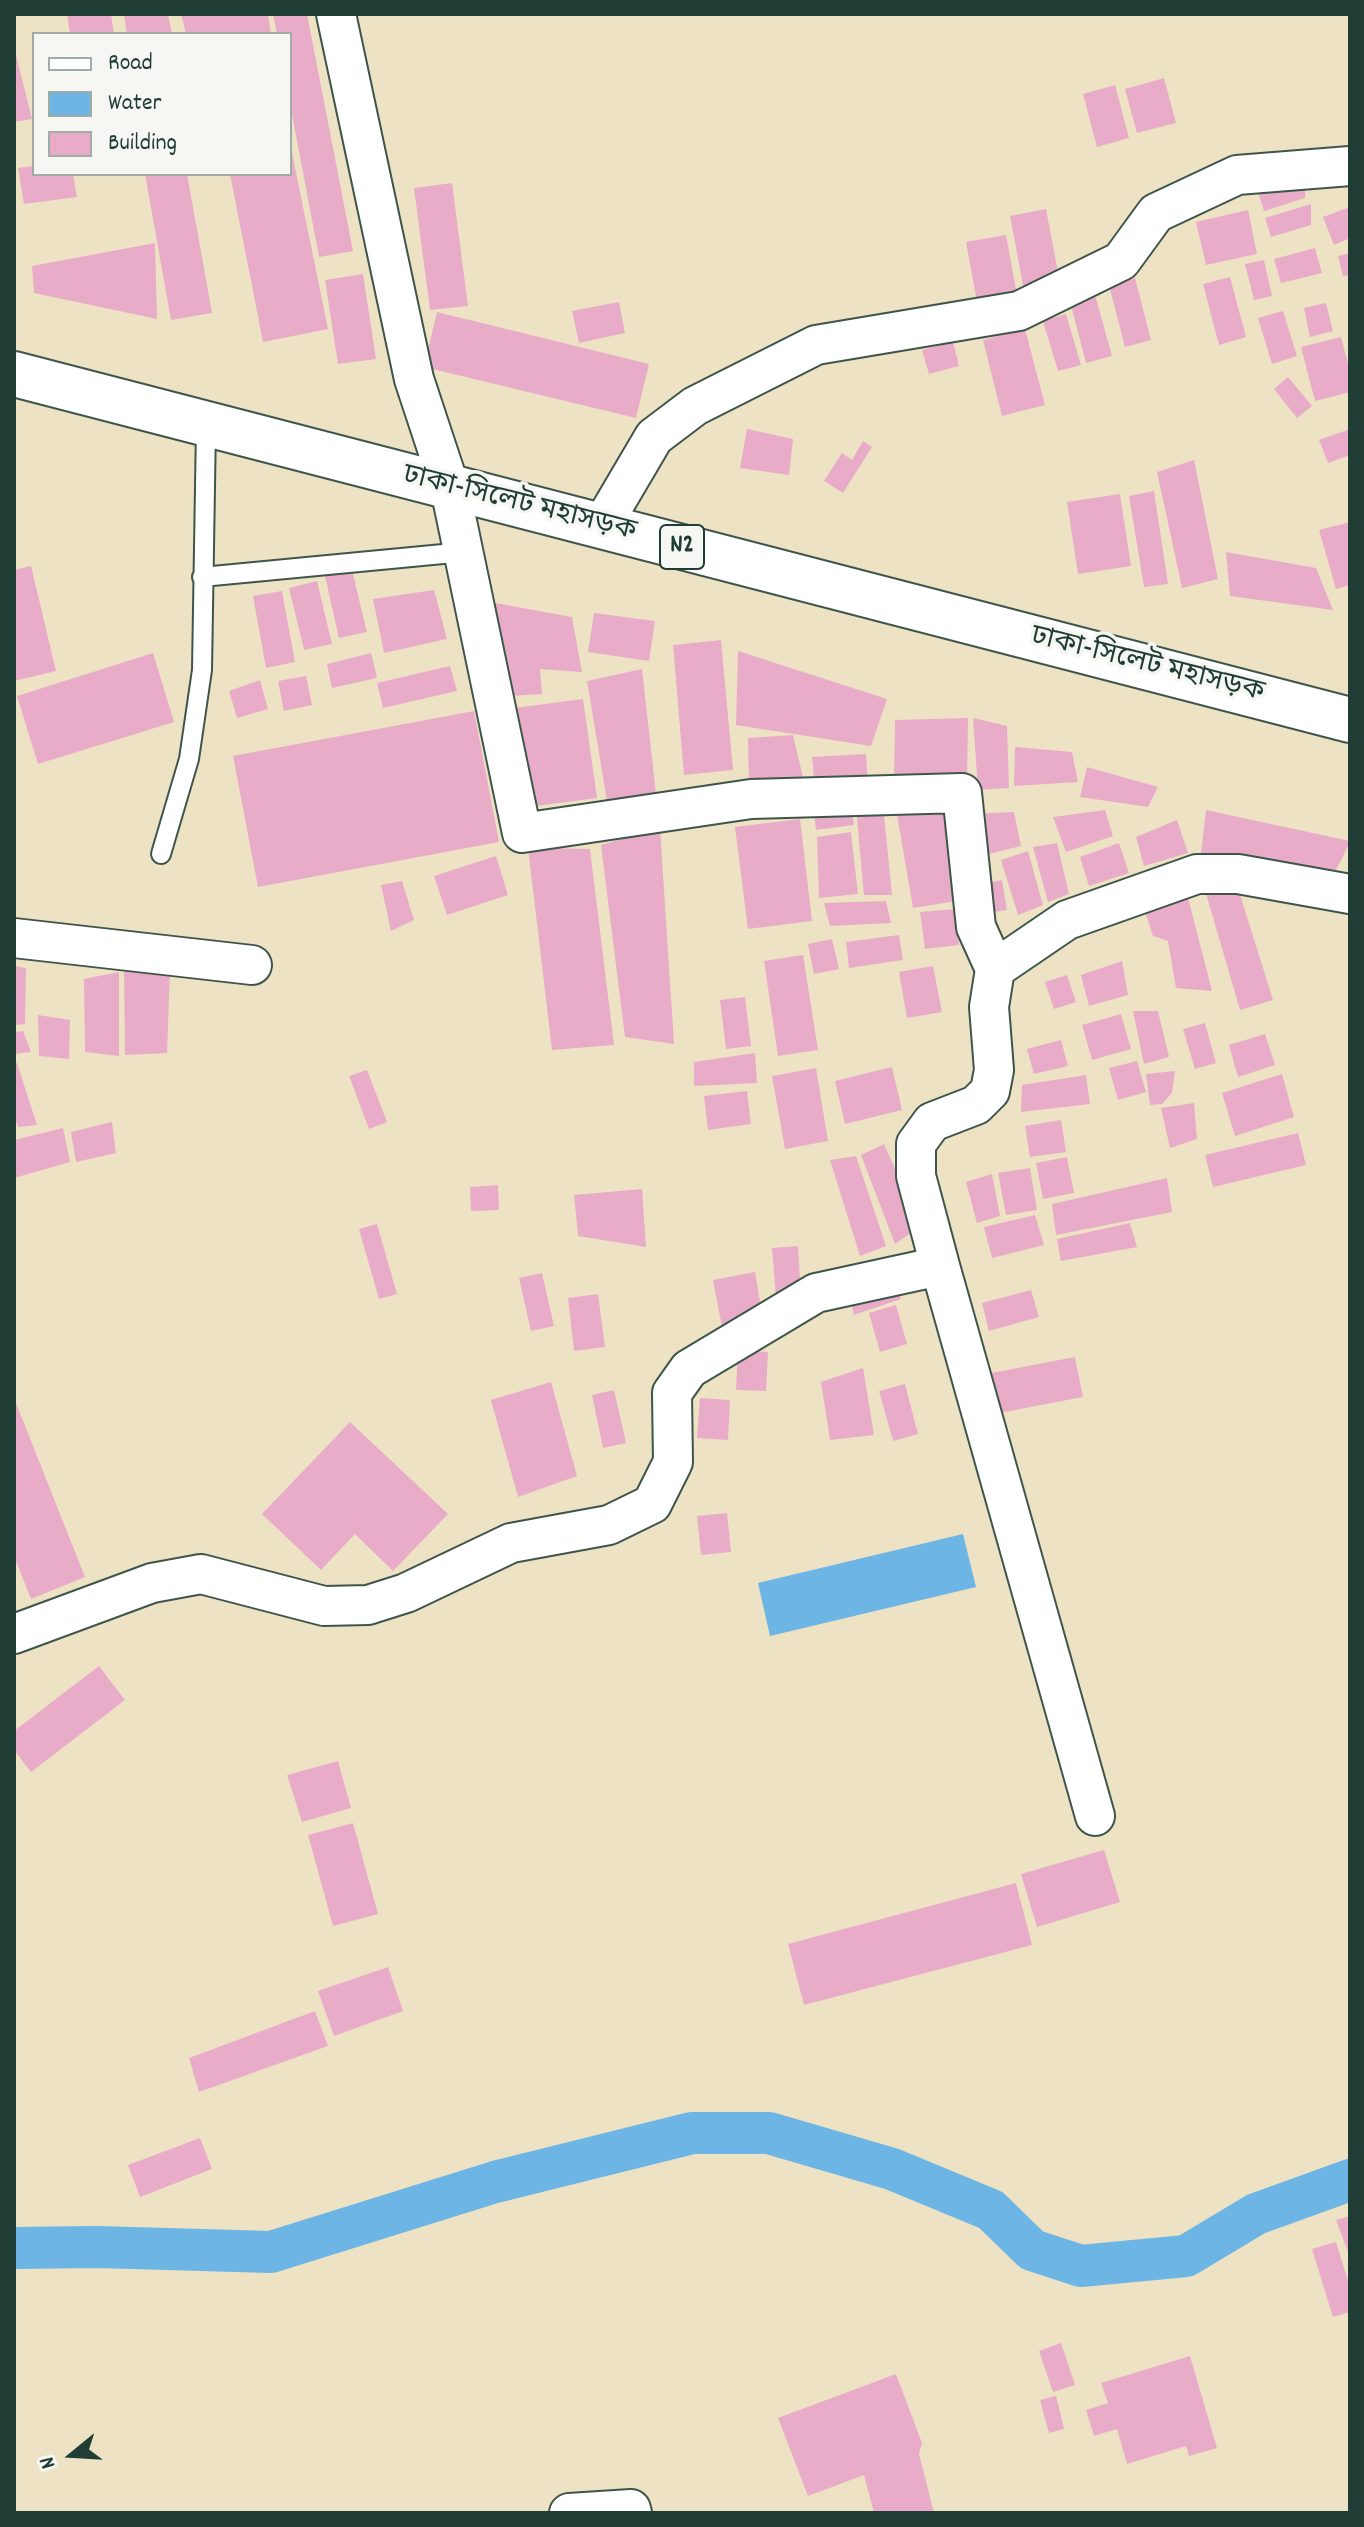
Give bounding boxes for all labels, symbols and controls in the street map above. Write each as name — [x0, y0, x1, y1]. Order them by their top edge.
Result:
legend — [32, 32, 292, 176]
text: Road — [108, 47, 153, 81]
text: Water — [108, 87, 161, 121]
text: Building — [108, 127, 177, 161]
street label: ঢাকা-সিলেট মহাসড়ক — [399, 461, 639, 551]
road number: N2 — [660, 525, 704, 569]
street label: ঢাকা-সিলেট মহাসড়ক — [1027, 622, 1267, 712]
north arrow — [32, 2415, 112, 2495]
text: N — [32, 2453, 65, 2473]

